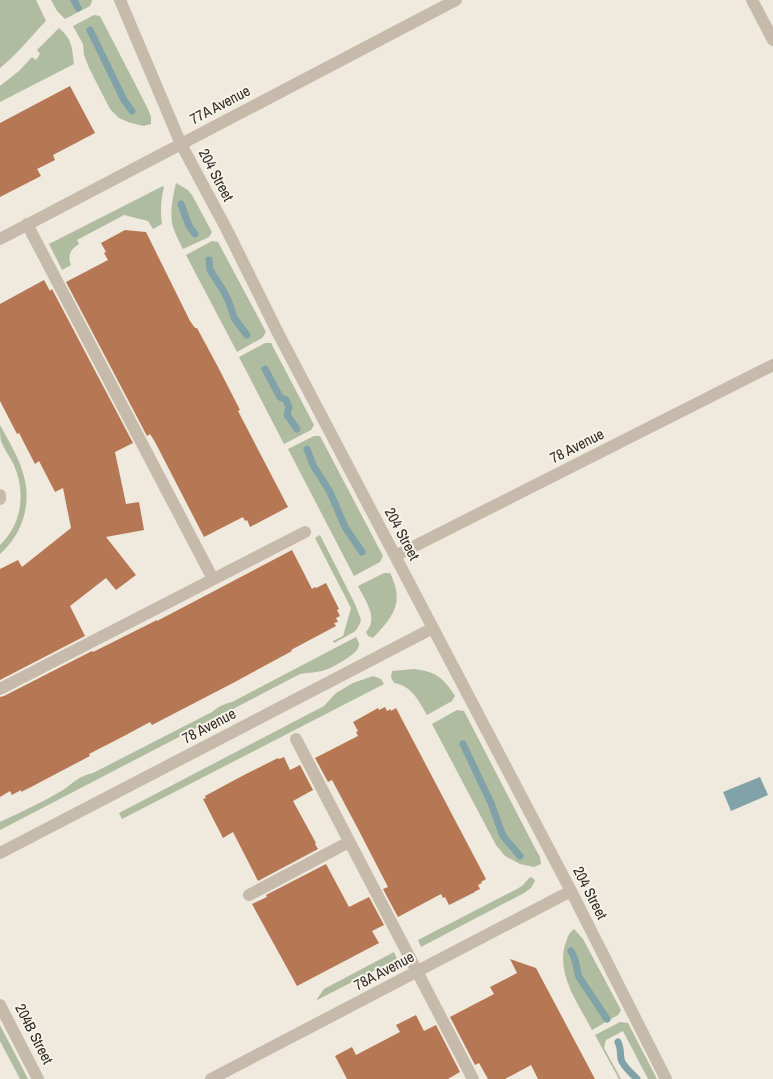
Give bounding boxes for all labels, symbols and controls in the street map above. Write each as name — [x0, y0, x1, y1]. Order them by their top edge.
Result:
street label: 77A Avenue — [186, 80, 254, 129]
street label: 204 Street — [194, 145, 239, 205]
street label: 78 Avenue — [546, 423, 607, 468]
street label: 204 Street — [380, 504, 425, 564]
street label: 78 Avenue — [178, 703, 239, 748]
street label: 204 Street — [568, 863, 613, 923]
street label: 78A Avenue — [350, 946, 418, 995]
street label: 204B Street — [10, 1000, 59, 1068]

